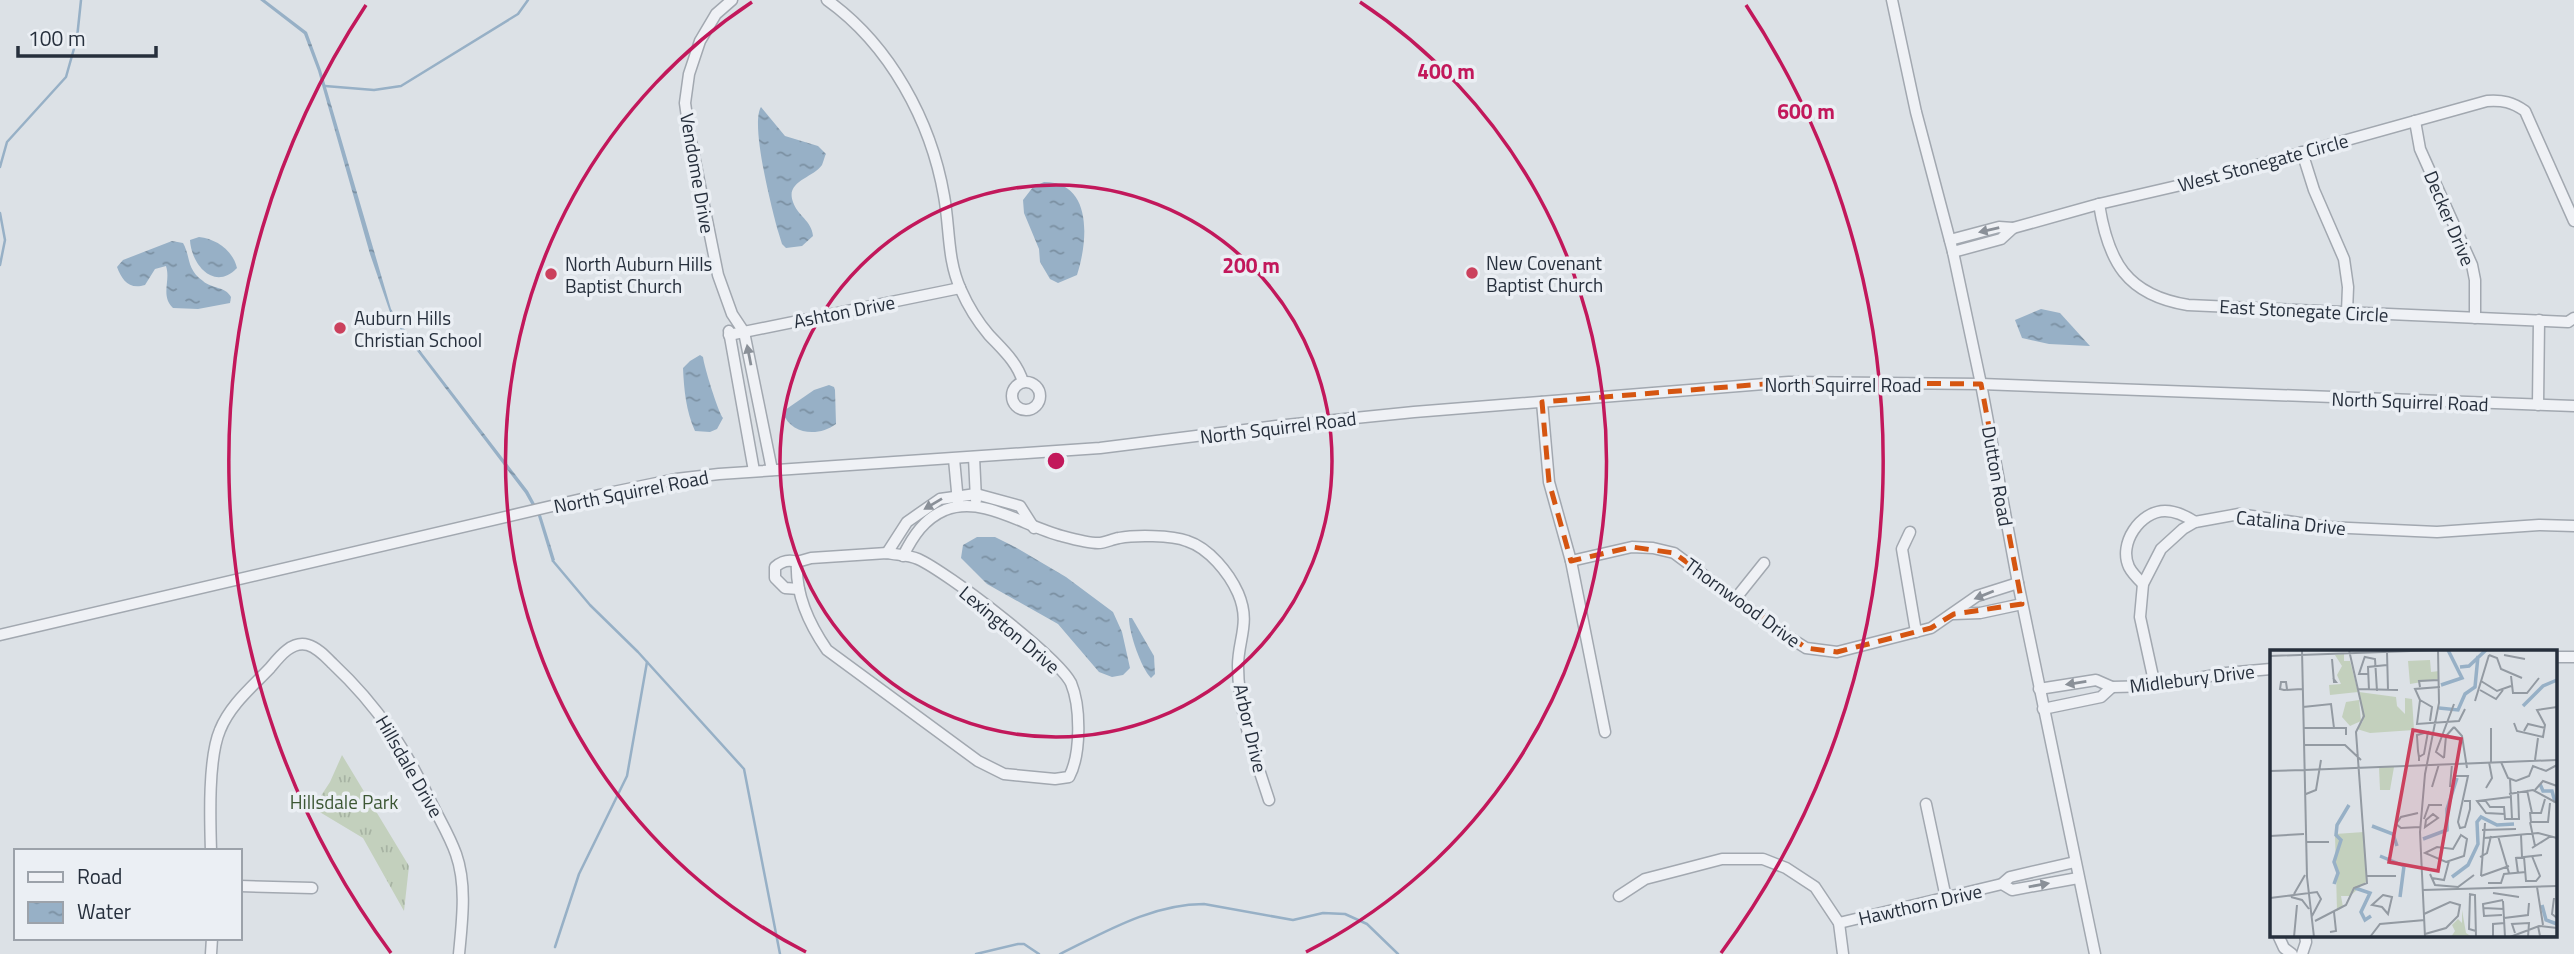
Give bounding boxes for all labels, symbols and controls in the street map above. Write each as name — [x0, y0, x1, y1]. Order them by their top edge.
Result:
scale bar — [18, 14, 156, 58]
text: 100 m — [28, 22, 85, 54]
text: 400 m — [1417, 55, 1475, 87]
text: 600 m — [1777, 95, 1835, 127]
street label: Vendome Drive — [673, 111, 723, 235]
street label: West Stonegate Circle — [2175, 125, 2351, 199]
street label: Decker Drive — [2417, 166, 2483, 270]
one-way arrow — [1978, 225, 2000, 236]
place label: New Covenant Baptist Church — [1486, 248, 1603, 299]
place label: North Auburn Hills Baptist Church — [565, 249, 713, 300]
text: 200 m — [1222, 249, 1280, 281]
marker: New Covenant Baptist Church — [1464, 265, 1480, 281]
marker: North Auburn Hills Baptist Church — [543, 266, 559, 282]
street label: Ashton Drive — [791, 287, 897, 335]
street label: East Stonegate Circle — [2219, 291, 2389, 329]
place label: Auburn Hills Christian School — [354, 303, 482, 354]
marker: Auburn Hills Christian School — [332, 320, 348, 336]
one-way arrow — [743, 344, 754, 366]
street label: North Squirrel Road — [1764, 370, 1922, 399]
street label: North Squirrel Road — [2331, 384, 2489, 418]
street label: North Squirrel Road — [1198, 403, 1358, 451]
street label: Dutton Road — [1975, 424, 2021, 528]
centre of rings — [1044, 449, 1068, 473]
street label: North Squirrel Road — [551, 462, 711, 520]
one-way arrow — [923, 498, 943, 511]
street label: Catalina Drive — [2235, 502, 2347, 542]
street label: Thornwood Drive — [1679, 550, 1807, 654]
street label: Lexington Drive — [953, 578, 1067, 680]
one-way arrow — [1973, 589, 1994, 600]
inset map — [2270, 650, 2556, 936]
street label: Midlebury Drive — [2128, 656, 2256, 700]
one-way arrow — [2065, 678, 2087, 689]
street label: Arbor Drive — [1227, 681, 1275, 775]
street label: Hillsdale Drive — [369, 709, 451, 823]
park label: Hillsdale Park — [290, 787, 398, 816]
legend — [14, 849, 242, 940]
text: Road — [77, 860, 122, 892]
street label: Hawthorn Drive — [1855, 876, 1985, 932]
one-way arrow — [2028, 879, 2050, 890]
text: Water — [77, 895, 131, 927]

